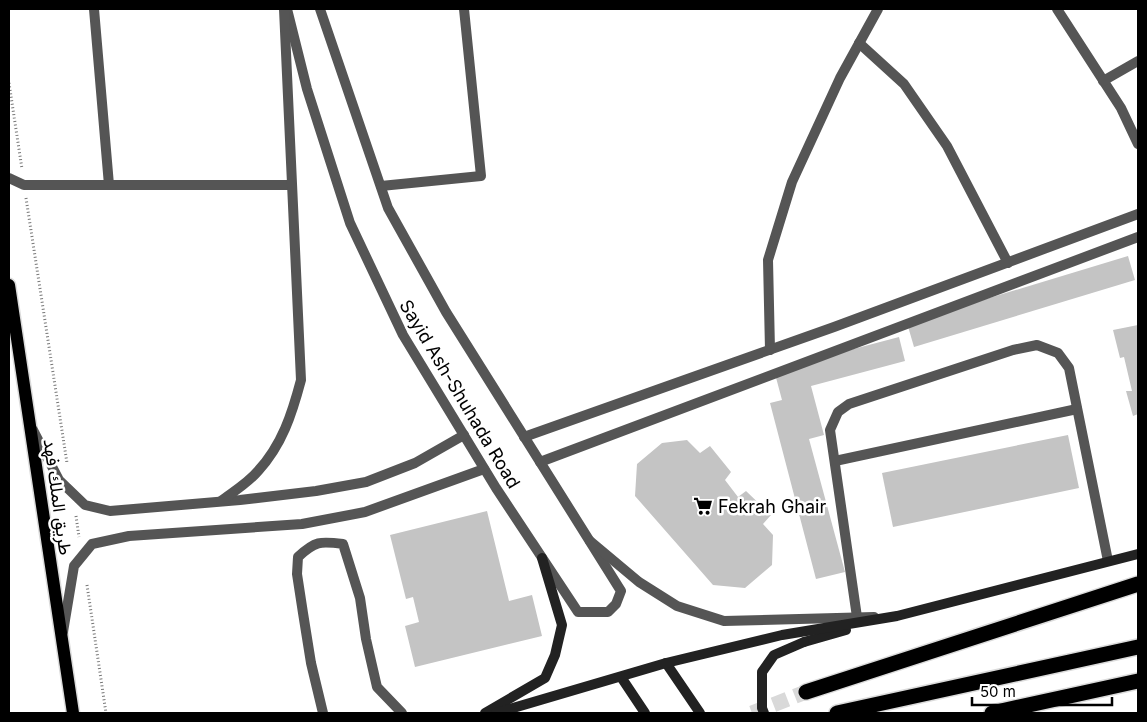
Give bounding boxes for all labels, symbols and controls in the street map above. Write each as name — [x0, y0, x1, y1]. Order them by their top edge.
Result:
street label: Sayid Ash-Shuhada Road — [395, 296, 525, 492]
street label: طريق الملك فهد — [38, 438, 77, 556]
supermarket icon: Fekrah Ghair — [692, 495, 714, 517]
place label: Fekrah Ghair — [718, 496, 826, 517]
scale bar — [972, 674, 1112, 706]
text: 50 m — [980, 682, 1016, 701]

